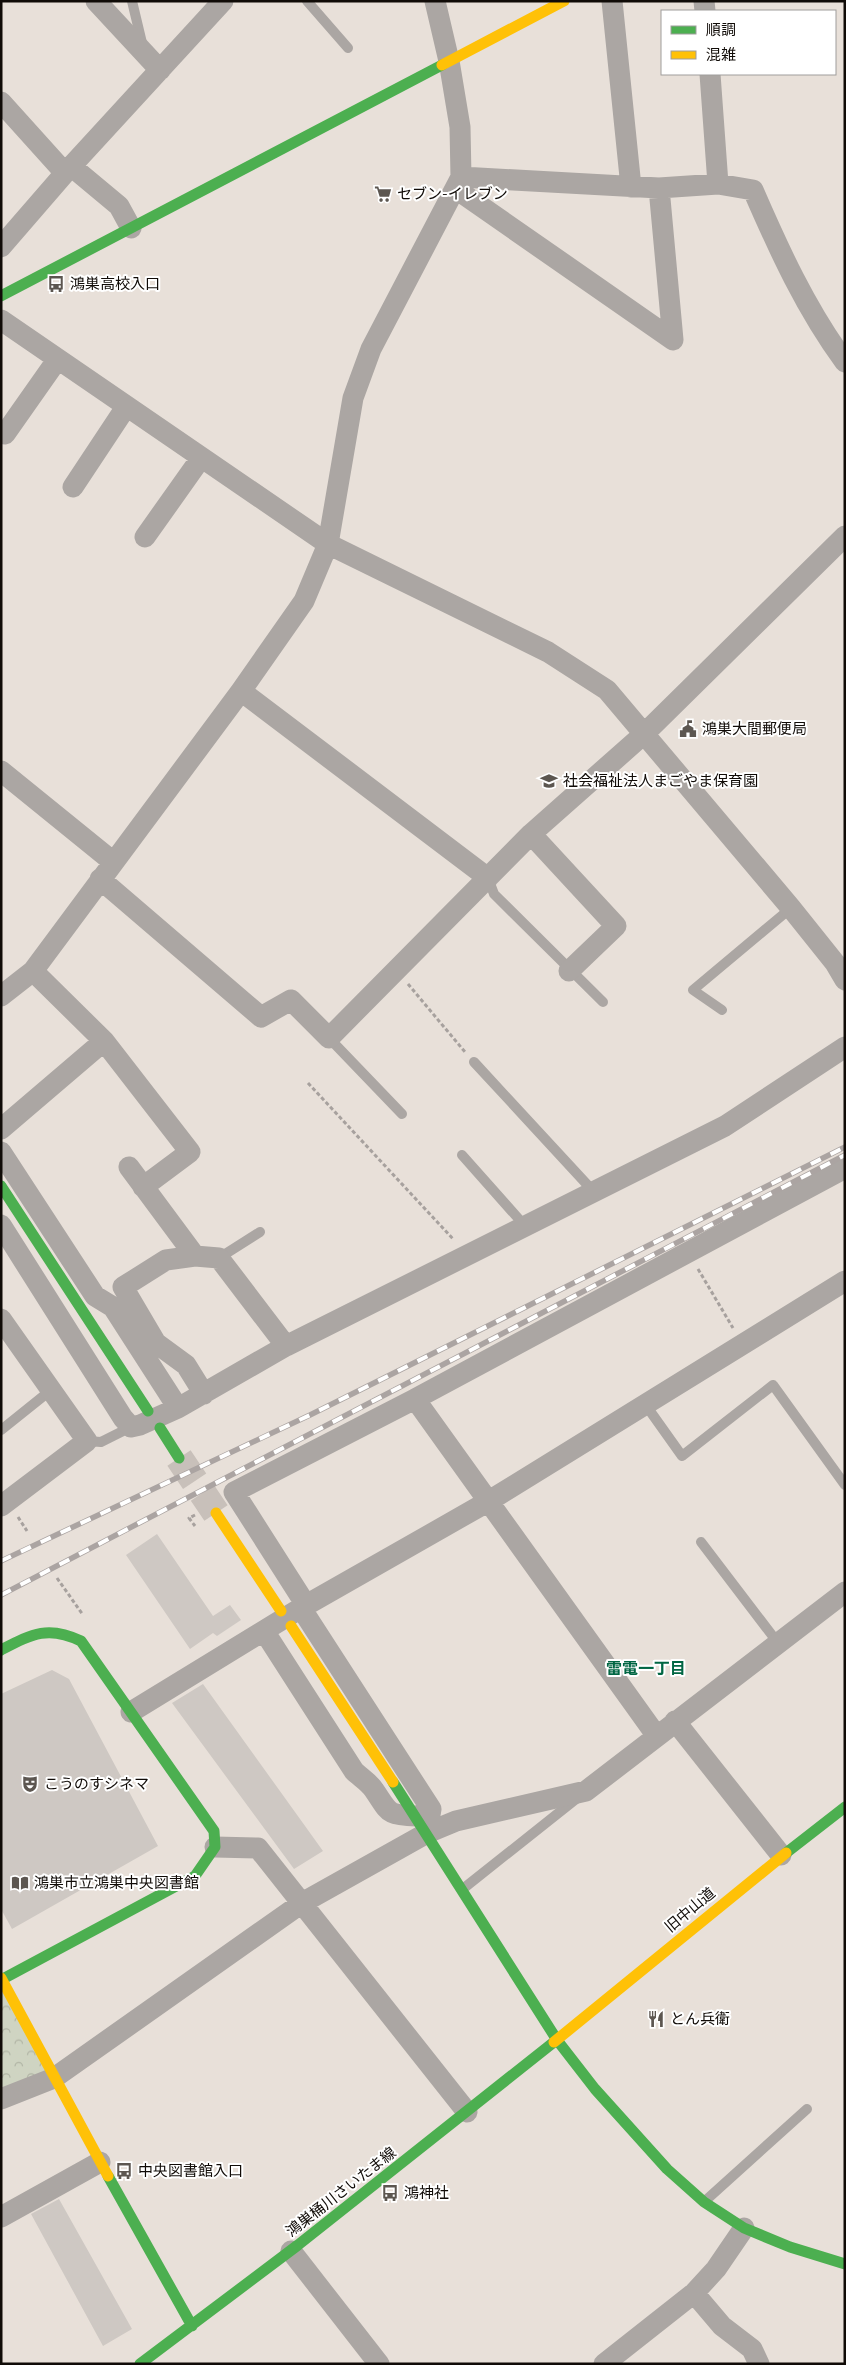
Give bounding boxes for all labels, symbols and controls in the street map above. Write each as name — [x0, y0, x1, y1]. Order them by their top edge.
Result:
legend — [661, 10, 836, 75]
text: 順調 — [706, 20, 736, 39]
text: 混雑 — [706, 45, 736, 64]
supermarket icon: セブン-イレブン — [373, 184, 393, 204]
place label: セブン-イレブン — [397, 184, 508, 203]
bus stop icon: 鴻巣高校入口 — [46, 274, 66, 294]
place label: 鴻巣高校入口 — [70, 274, 160, 293]
public building icon: 鴻巣大間郵便局 — [678, 719, 698, 739]
place label: 鴻巣大間郵便局 — [702, 719, 807, 738]
school or university icon: 社会福祉法人まごやま保育園 — [539, 771, 559, 791]
place label: 社会福祉法人まごやま保育園 — [563, 771, 758, 790]
district label: 雷電一丁目 — [606, 1659, 686, 1678]
theatre icon: こうのすシネマ — [20, 1774, 40, 1794]
place label: こうのすシネマ — [44, 1774, 149, 1793]
library icon: 鴻巣市立鴻巣中央図書館 — [10, 1873, 30, 1893]
place label: 鴻巣市立鴻巣中央図書館 — [34, 1873, 199, 1892]
street label: 旧中山道 — [661, 1883, 719, 1936]
restaurant icon: とん兵衛 — [646, 2009, 666, 2029]
place label: とん兵衛 — [670, 2009, 730, 2028]
street label: 鴻巣桶川さいたま線 — [282, 2143, 400, 2241]
bus stop icon: 中央図書館入口 — [114, 2161, 134, 2181]
place label: 中央図書館入口 — [138, 2161, 243, 2180]
bus stop icon: 鴻神社 — [380, 2183, 400, 2203]
place label: 鴻神社 — [404, 2183, 449, 2202]

